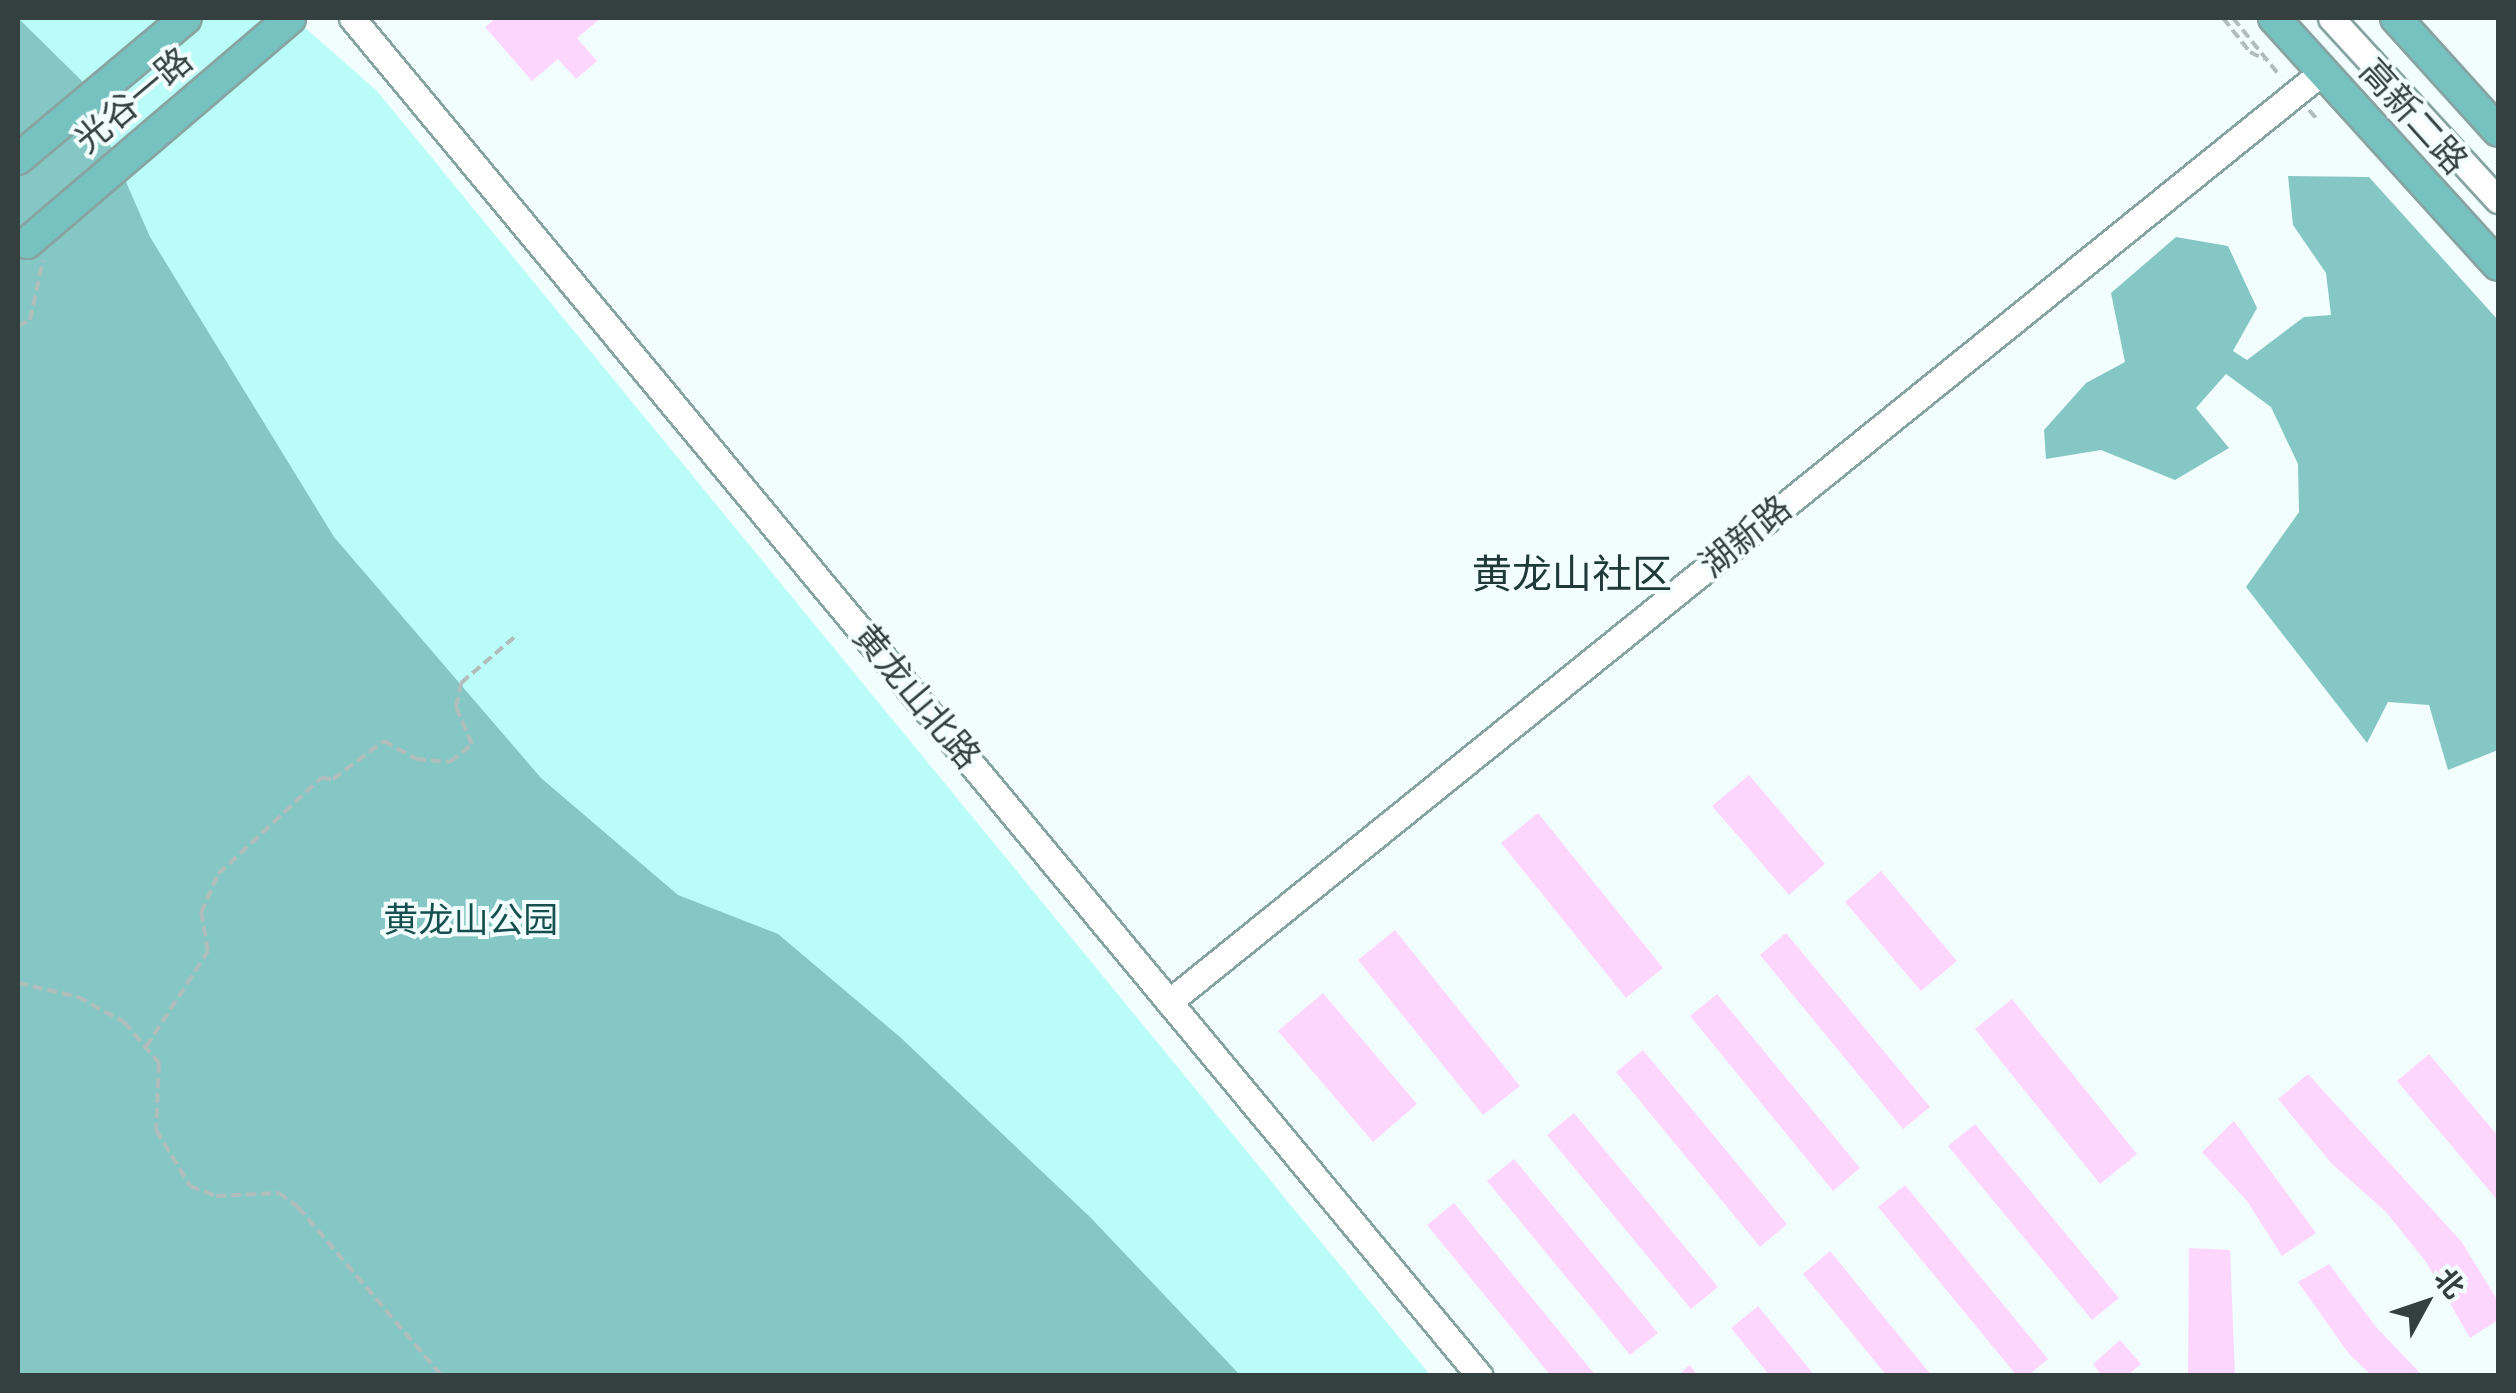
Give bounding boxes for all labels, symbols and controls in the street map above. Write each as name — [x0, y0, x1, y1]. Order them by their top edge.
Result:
street label: 光谷一路 — [67, 40, 201, 162]
street label: 高新二路 — [2351, 51, 2475, 183]
street label: 湖新路 — [1692, 488, 1800, 586]
district label: 黄龙山社区 — [1472, 551, 1672, 599]
street label: 黄龙山北路 — [844, 616, 988, 778]
park label: 黄龙山公园 — [384, 900, 558, 942]
north arrow — [2376, 1253, 2476, 1353]
text: 北 — [2428, 1262, 2471, 1305]

